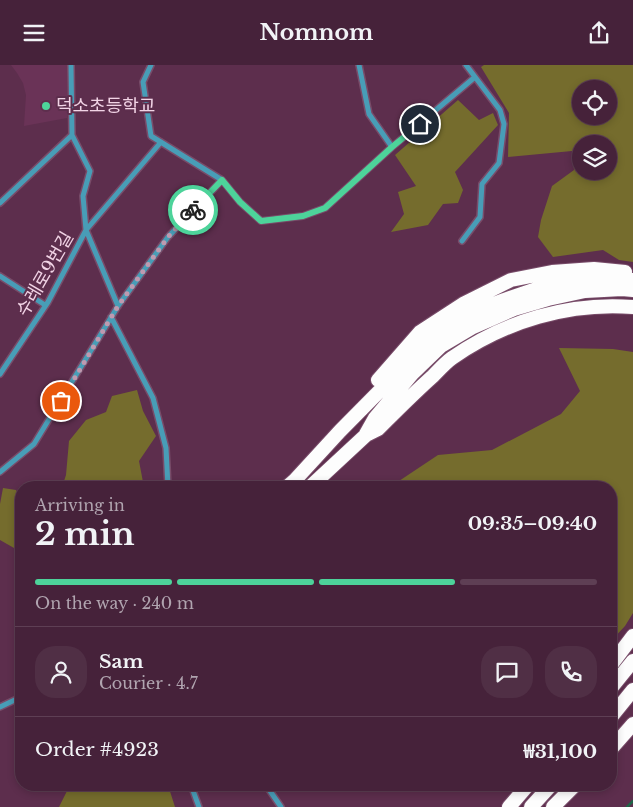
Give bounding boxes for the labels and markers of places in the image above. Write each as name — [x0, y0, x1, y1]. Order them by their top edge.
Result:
place label: 덕소초등학교 — [56, 95, 155, 117]
marker: 덕소초등학교 — [40, 100, 52, 112]
pin — [399, 103, 441, 145]
pin — [40, 380, 82, 422]

